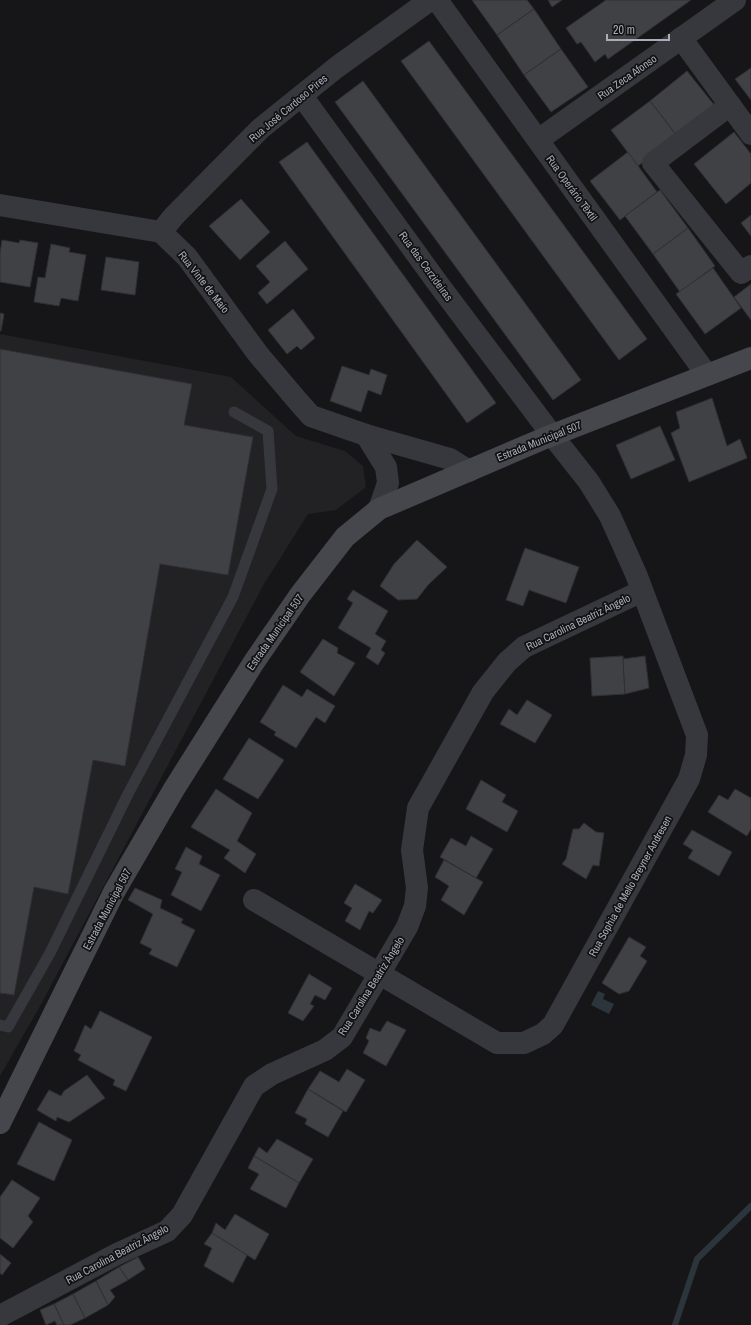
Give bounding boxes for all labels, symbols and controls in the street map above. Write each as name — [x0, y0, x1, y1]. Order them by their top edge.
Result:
scale bar — [607, 16, 669, 42]
text: 20 m — [613, 22, 635, 38]
street label: Rua Zeca Afonso — [595, 51, 659, 103]
street label: Rua José Cardoso Pires — [246, 71, 331, 145]
street label: Rua Operário Têxtil — [543, 152, 601, 224]
street label: Rua das Cerzideiras — [396, 228, 456, 304]
street label: Rua Vinte de Maio — [175, 248, 233, 316]
street label: Estrada Municipal 507 — [495, 418, 583, 464]
street label: Estrada Municipal 507 — [243, 591, 307, 673]
street label: Rua Carolina Beatriz Ângelo — [524, 591, 632, 653]
street label: Rua Sophia de Mello Breyner Andresen — [585, 813, 675, 959]
street label: Estrada Municipal 507 — [80, 866, 134, 952]
street label: Rua Carolina Beatriz Ângelo — [335, 934, 407, 1038]
street label: Rua Carolina Beatriz Ângelo — [63, 1221, 171, 1287]

